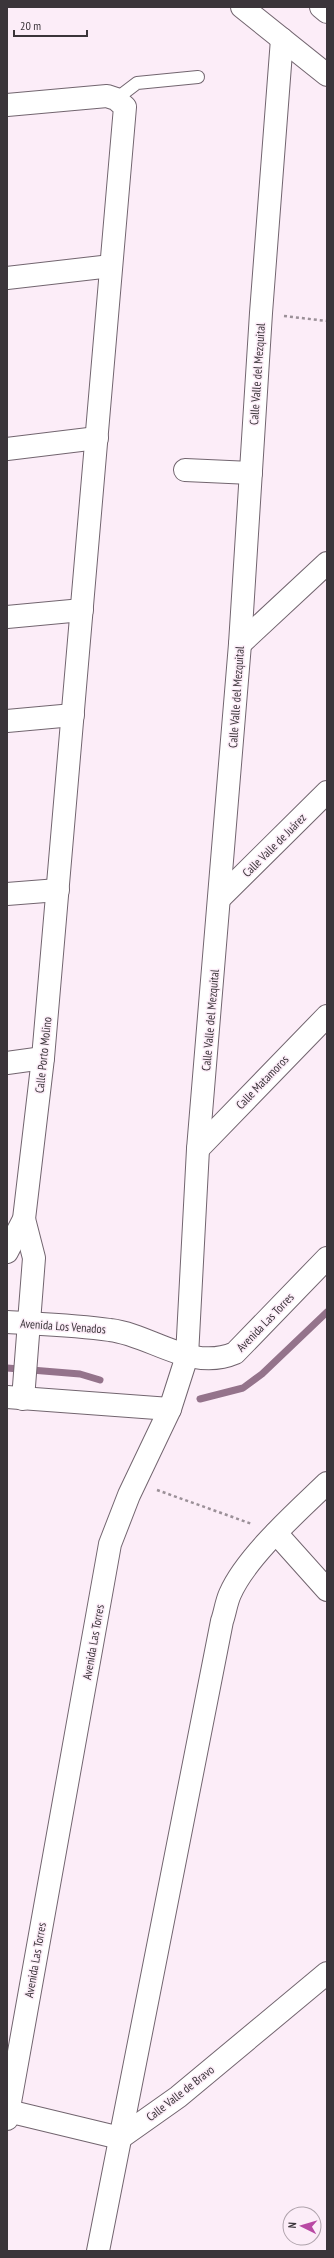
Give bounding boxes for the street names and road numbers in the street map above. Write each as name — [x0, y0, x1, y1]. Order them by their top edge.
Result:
street label: Calle Valle del Mezquital — [246, 322, 268, 425]
street label: Calle Valle del Mezquital — [225, 645, 247, 748]
street label: Calle Valle de Juárez — [239, 810, 309, 880]
street label: Calle Valle del Mezquital — [198, 968, 222, 1071]
street label: Calle Porto Molino — [32, 1016, 54, 1094]
street label: Calle Matamoros — [233, 1052, 291, 1112]
street label: Avenida Las Torres — [233, 1289, 297, 1355]
street label: Avenida Los Venados — [20, 1316, 106, 1336]
street label: Avenida Las Torres — [79, 1603, 107, 1681]
street label: Avenida Las Torres — [21, 1921, 49, 1999]
street label: Calle Valle de Bravo — [143, 2062, 217, 2124]

